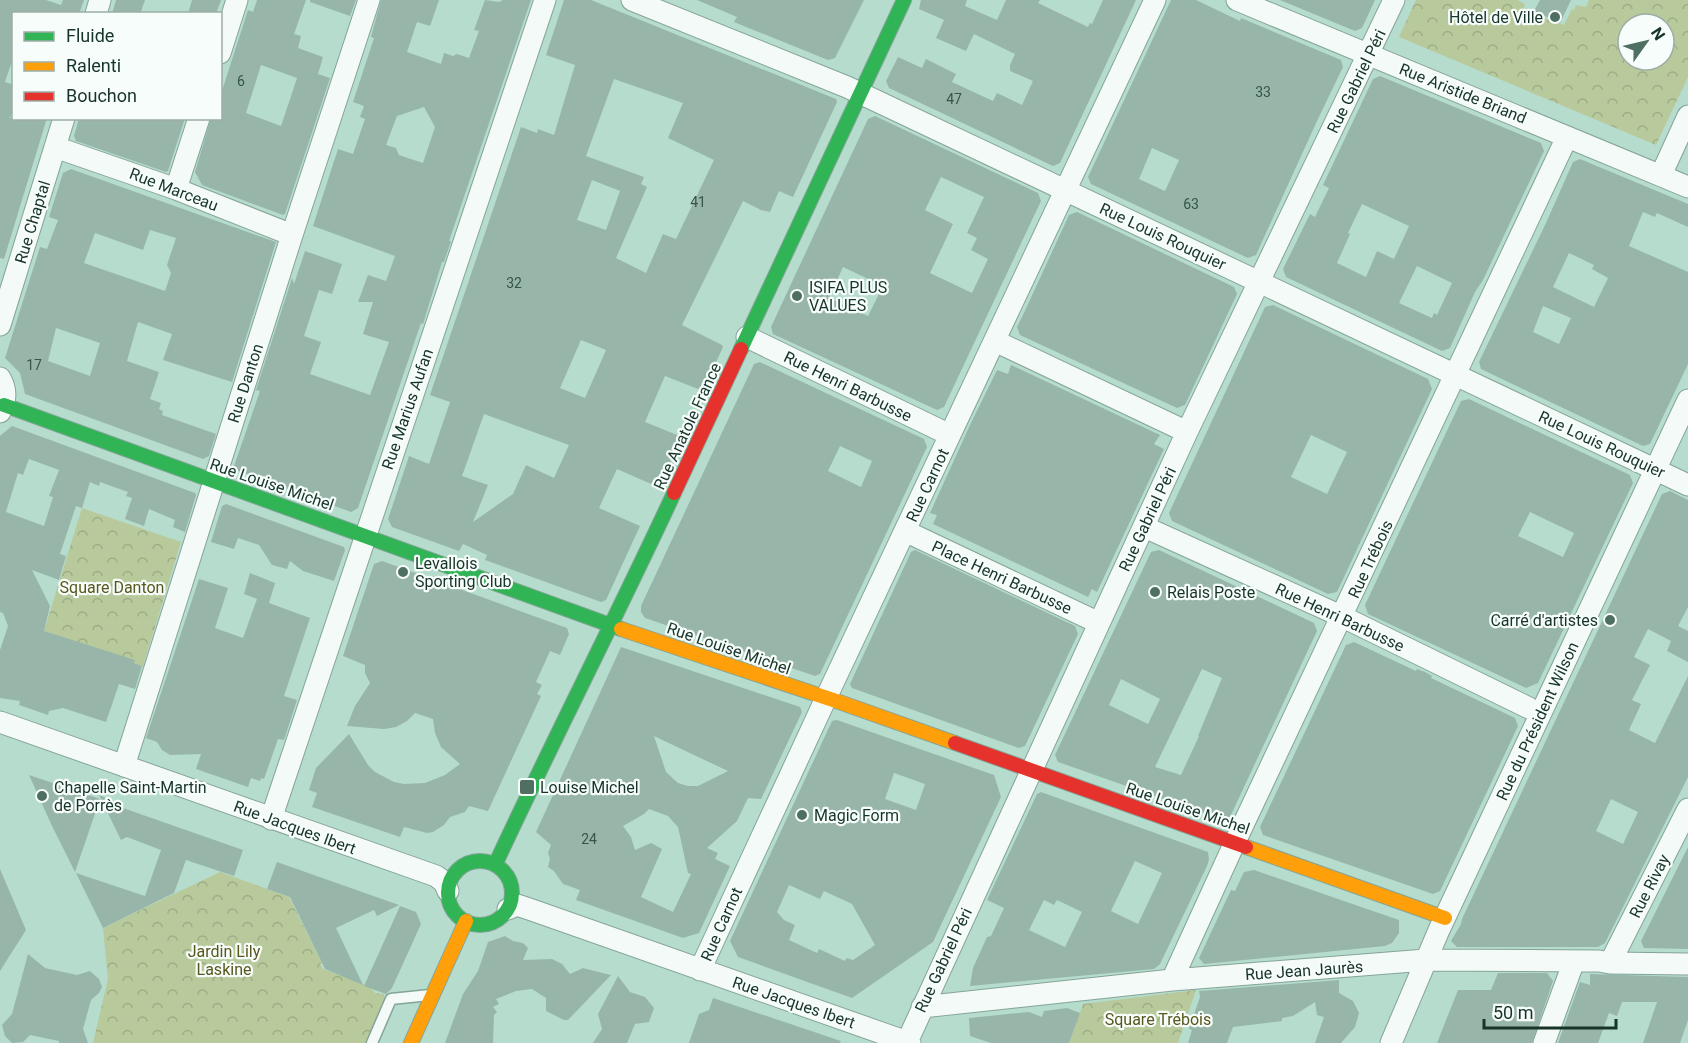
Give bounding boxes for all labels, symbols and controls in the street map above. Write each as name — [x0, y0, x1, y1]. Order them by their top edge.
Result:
place label: Hôtel de Ville — [1449, 8, 1543, 27]
marker: Hôtel de Ville — [1548, 10, 1562, 24]
legend — [12, 12, 222, 120]
north arrow — [1616, 12, 1676, 72]
text: N — [1647, 24, 1669, 44]
text: Fluide — [66, 25, 114, 46]
street label: Rue Gabriel Péri — [1323, 26, 1390, 136]
text: Ralenti — [66, 55, 121, 76]
street label: Rue Aristide Briand — [1396, 59, 1529, 128]
house number: 6 — [237, 73, 245, 89]
house number: 33 — [1255, 84, 1271, 100]
text: Bouchon — [66, 85, 137, 106]
house number: 47 — [946, 91, 962, 107]
street label: Rue Marceau — [127, 164, 221, 215]
street label: Rue Chaptal — [11, 178, 54, 266]
house number: 41 — [690, 194, 706, 210]
house number: 63 — [1183, 196, 1199, 212]
street label: Rue Louis Rouquier — [1097, 199, 1230, 274]
house number: 32 — [506, 275, 522, 291]
place label: ISIFA PLUS VALUES — [809, 278, 887, 315]
marker: ISIFA PLUS VALUES — [790, 289, 804, 303]
street label: Rue Danton — [224, 341, 267, 425]
street label: Rue Marius Aufan — [378, 346, 437, 472]
street label: Rue Henri Barbusse — [781, 347, 915, 426]
house number: 17 — [26, 357, 42, 373]
street label: Rue Anatole France — [650, 360, 725, 493]
street label: Rue Louis Rouquier — [1536, 407, 1669, 482]
street label: Rue Carnot — [902, 445, 953, 525]
street label: Rue Louise Michel — [207, 454, 336, 515]
street label: Rue Gabriel Péri — [1115, 464, 1180, 575]
street label: Rue Trébois — [1344, 517, 1397, 601]
street label: Place Henri Barbusse — [929, 537, 1075, 618]
place label: Levallois Sporting Club — [415, 554, 511, 591]
marker: Levallois Sporting Club — [396, 565, 410, 579]
park label: Square Danton — [60, 578, 164, 597]
street label: Rue Henri Barbusse — [1272, 579, 1407, 656]
place label: Relais Poste — [1167, 583, 1255, 602]
marker: Relais Poste — [1148, 585, 1162, 599]
place label: Carré d'artistes — [1490, 611, 1598, 630]
marker: Carré d'artistes — [1603, 613, 1617, 627]
street label: Rue Louise Michel — [664, 618, 793, 679]
street label: Rue du Président Wilson — [1492, 639, 1583, 803]
place label: Chapelle Saint-Martin de Porrès — [54, 778, 207, 815]
marker: Louise Michel — [518, 778, 536, 796]
place label: Louise Michel — [540, 778, 639, 797]
street label: Rue Louise Michel — [1123, 778, 1252, 839]
marker: Chapelle Saint-Martin de Porrès — [35, 789, 49, 803]
street label: Rue Jacques Ibert — [231, 797, 358, 858]
place label: Magic Form — [814, 806, 899, 825]
marker: Magic Form — [795, 808, 809, 822]
house number: 24 — [581, 831, 597, 847]
street label: Rue Rivay — [1625, 851, 1674, 921]
street label: Rue Carnot — [697, 884, 746, 964]
street label: Rue Gabriel Péri — [911, 905, 976, 1016]
park label: Jardin Lily Laskine — [188, 942, 261, 979]
street label: Rue Jean Jaurès — [1244, 957, 1364, 984]
street label: Rue Jacques Ibert — [730, 973, 858, 1032]
scale bar — [1484, 992, 1616, 1030]
text: 50 m — [1493, 1002, 1533, 1023]
park label: Square Trébois — [1105, 1010, 1211, 1029]

